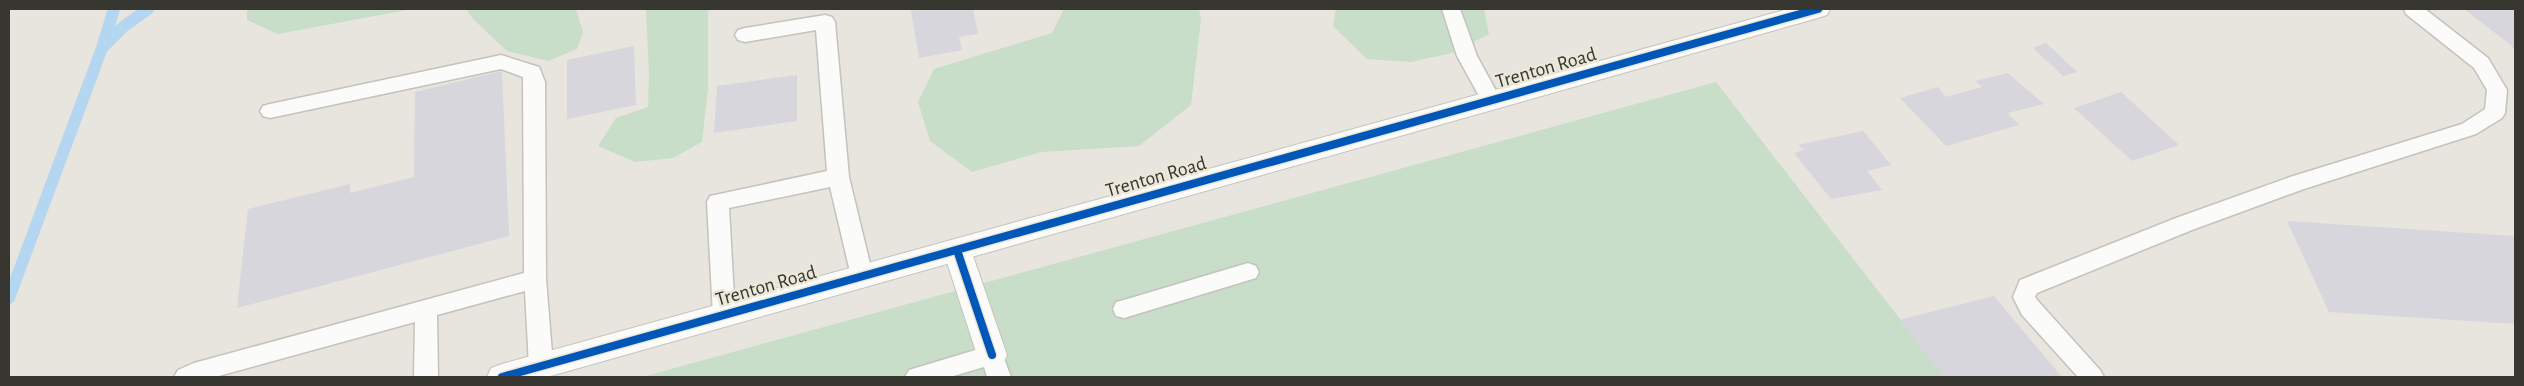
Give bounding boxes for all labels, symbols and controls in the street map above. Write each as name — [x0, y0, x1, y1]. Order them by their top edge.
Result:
street label: Trenton Road — [1493, 44, 1599, 92]
street label: Trenton Road — [1103, 153, 1209, 201]
street label: Trenton Road — [713, 262, 819, 310]

